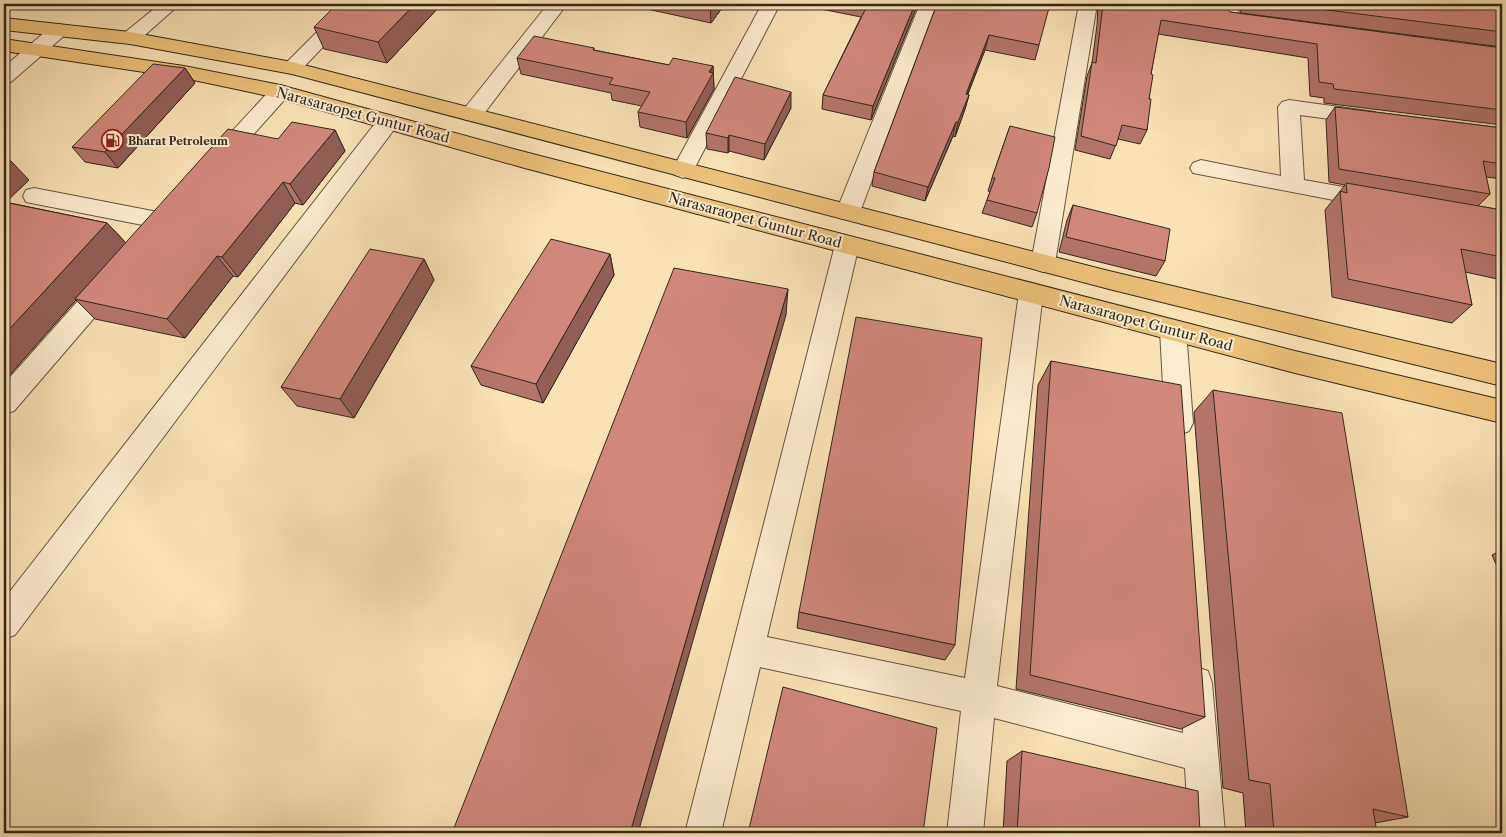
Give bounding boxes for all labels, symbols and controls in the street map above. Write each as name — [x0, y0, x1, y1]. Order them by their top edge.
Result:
street label: Narasaraopet Guntur Road — [274, 83, 452, 147]
fuel station icon: Bharat Petroleum — [100, 129, 124, 153]
place label: Bharat Petroleum — [128, 134, 228, 148]
street label: Narasaraopet Guntur Road — [666, 188, 844, 252]
street label: Narasaraopet Guntur Road — [1057, 291, 1235, 355]

